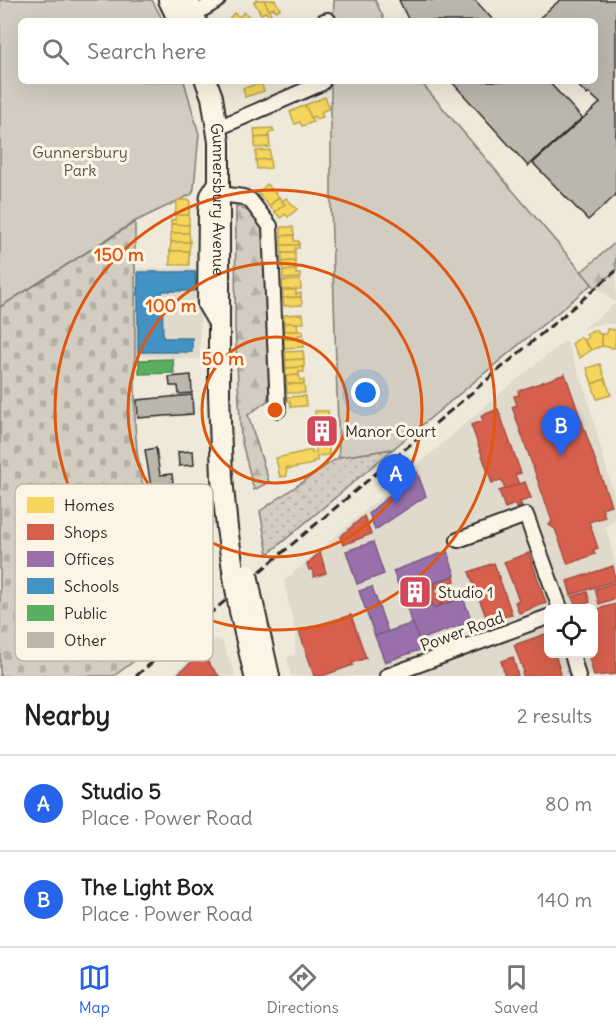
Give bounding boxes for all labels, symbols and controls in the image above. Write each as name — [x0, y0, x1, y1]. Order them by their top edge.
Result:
search box — [18, 18, 598, 84]
icon: search — [39, 35, 72, 68]
text: Search here — [87, 37, 206, 65]
street label: Gunnersbury Avenue — [206, 121, 229, 276]
park label: Gunnersbury Park — [32, 142, 128, 180]
text: 150 m — [94, 243, 144, 266]
text: 100 m — [146, 294, 197, 317]
text: 50 m — [202, 347, 244, 370]
your location — [351, 378, 380, 407]
centre of rings — [265, 400, 285, 420]
pin: B — [542, 406, 580, 456]
building icon: Manor Court — [304, 413, 340, 449]
place label: Manor Court — [345, 421, 437, 441]
pin: A — [376, 454, 416, 504]
legend — [15, 484, 213, 661]
text: Homes — [64, 495, 114, 515]
text: Shops — [64, 522, 108, 542]
text: Offices — [64, 549, 114, 569]
building icon: Studio 1 — [397, 574, 433, 610]
text: Schools — [64, 576, 119, 596]
place label: Studio 1 — [438, 582, 493, 602]
text: Public — [64, 603, 107, 623]
map controls — [544, 604, 598, 658]
button: locate — [544, 604, 598, 658]
street label: Power Road — [418, 607, 506, 655]
text: Other — [64, 630, 107, 650]
text: Nearby — [24, 699, 110, 732]
text: 2 results — [517, 703, 592, 728]
text: Studio 5 — [81, 777, 161, 805]
text: A — [37, 791, 50, 816]
text: 80 m — [545, 791, 592, 816]
text: Place · Power Road — [81, 805, 253, 830]
text: The Light Box — [81, 873, 214, 901]
text: B — [37, 887, 50, 912]
text: 140 m — [537, 887, 592, 912]
text: Place · Power Road — [81, 901, 253, 926]
tab: Map — [78, 961, 111, 1017]
tab: Directions — [266, 961, 339, 1017]
tab: Saved — [494, 961, 538, 1017]

